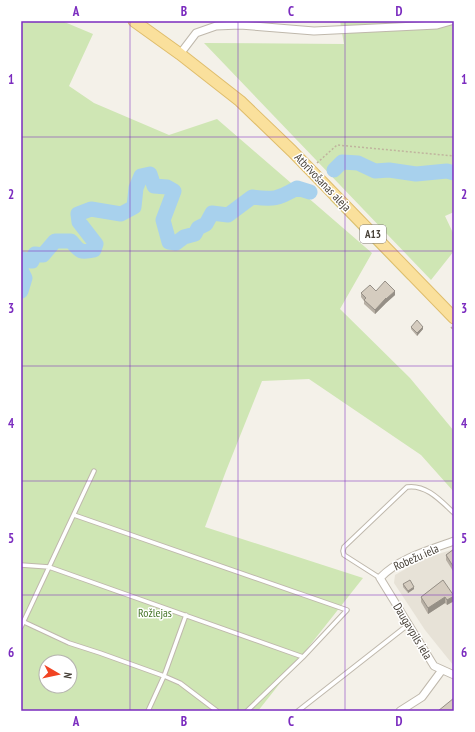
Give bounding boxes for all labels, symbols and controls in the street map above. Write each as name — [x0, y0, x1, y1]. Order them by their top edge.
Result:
text: A — [72, 3, 80, 20]
text: B — [181, 3, 187, 20]
text: C — [288, 3, 294, 20]
text: D — [396, 3, 403, 20]
text: 1 — [8, 71, 14, 88]
text: 1 — [461, 71, 467, 88]
street label: Atbrīvošanas aleja — [291, 150, 355, 214]
text: 2 — [8, 186, 14, 203]
text: 2 — [461, 186, 467, 203]
road number: A13 — [360, 225, 386, 243]
text: 3 — [8, 300, 14, 317]
text: 3 — [461, 300, 467, 317]
text: 4 — [8, 415, 15, 432]
text: 4 — [461, 415, 468, 432]
text: 5 — [8, 530, 14, 547]
text: 5 — [461, 530, 467, 547]
street label: Robežu iela — [391, 540, 441, 574]
street label: Daugavpils iela — [390, 600, 436, 662]
park label: Rožlejas — [138, 605, 172, 620]
text: 6 — [8, 644, 14, 661]
text: 6 — [461, 644, 467, 661]
north arrow — [38, 654, 78, 694]
text: N — [60, 672, 75, 680]
text: A — [72, 713, 80, 730]
text: B — [181, 713, 187, 730]
text: C — [288, 713, 294, 730]
text: D — [396, 713, 403, 730]

